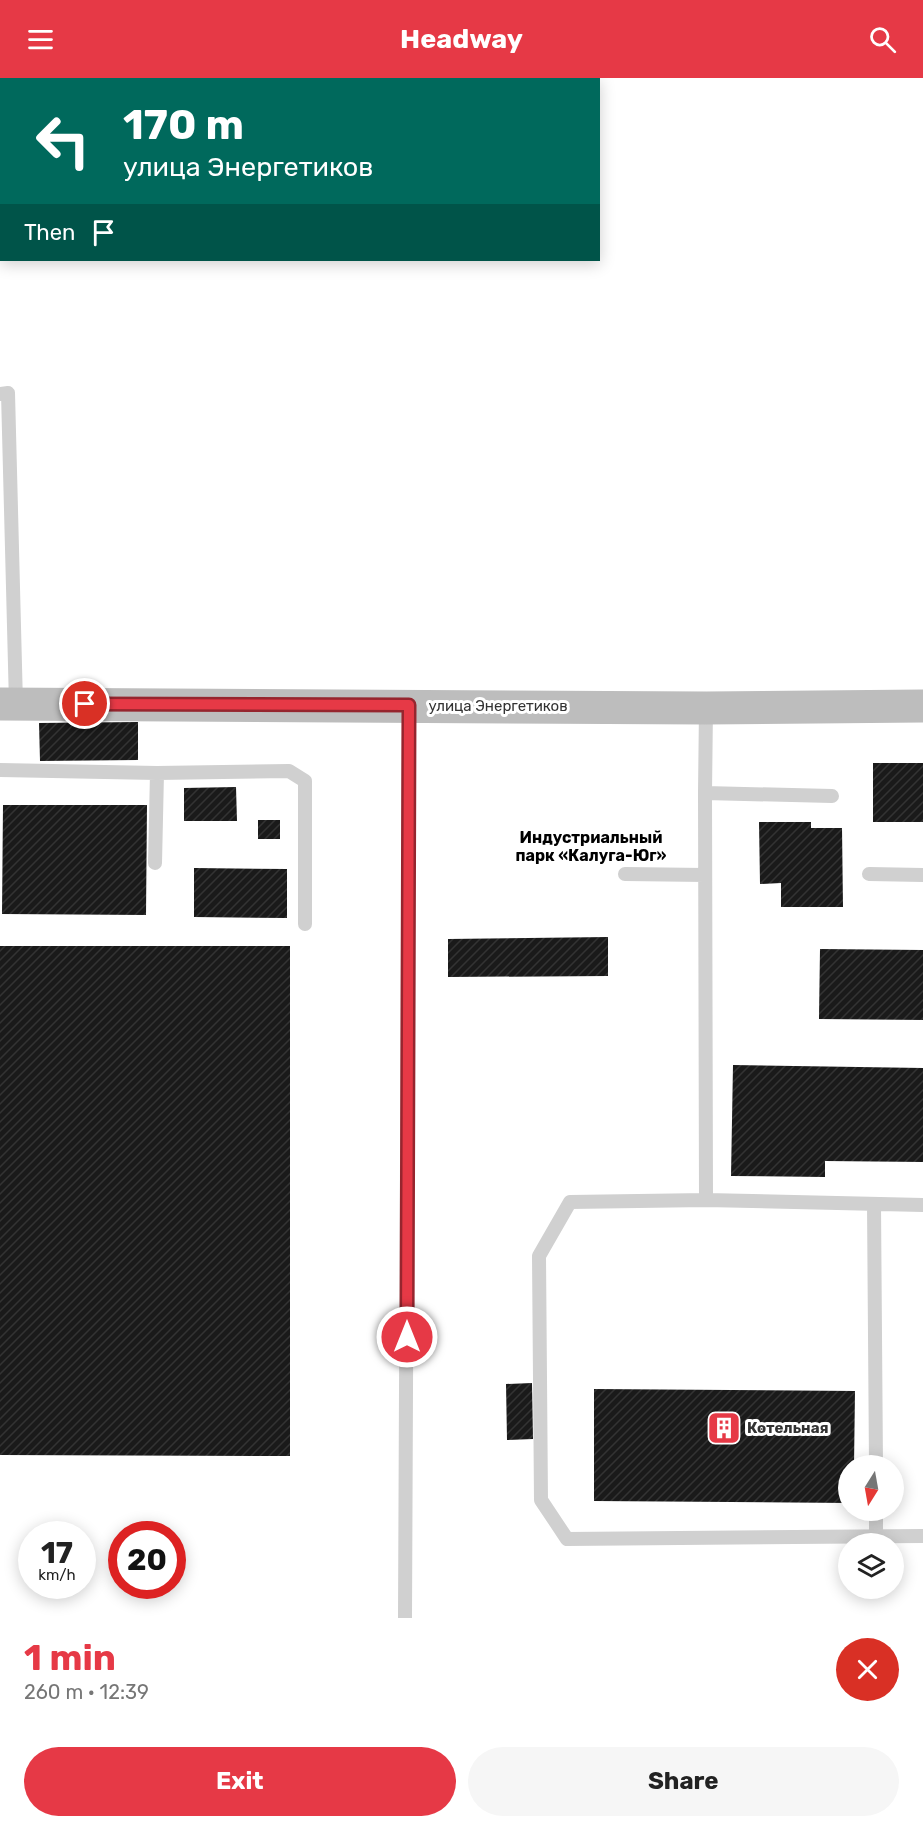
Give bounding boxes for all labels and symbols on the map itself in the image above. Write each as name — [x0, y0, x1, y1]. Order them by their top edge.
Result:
pin — [59, 678, 110, 729]
street label: улица Энергетиков — [428, 697, 568, 715]
district label: Индустриальный парк «Калуга-Юг» — [515, 828, 667, 865]
position arrow — [375, 1305, 439, 1369]
building icon: Котельная — [706, 1410, 742, 1446]
place label: Котельная — [747, 1419, 829, 1437]
north arrow — [838, 1455, 904, 1521]
speed limit sign: 20 — [108, 1521, 186, 1599]

